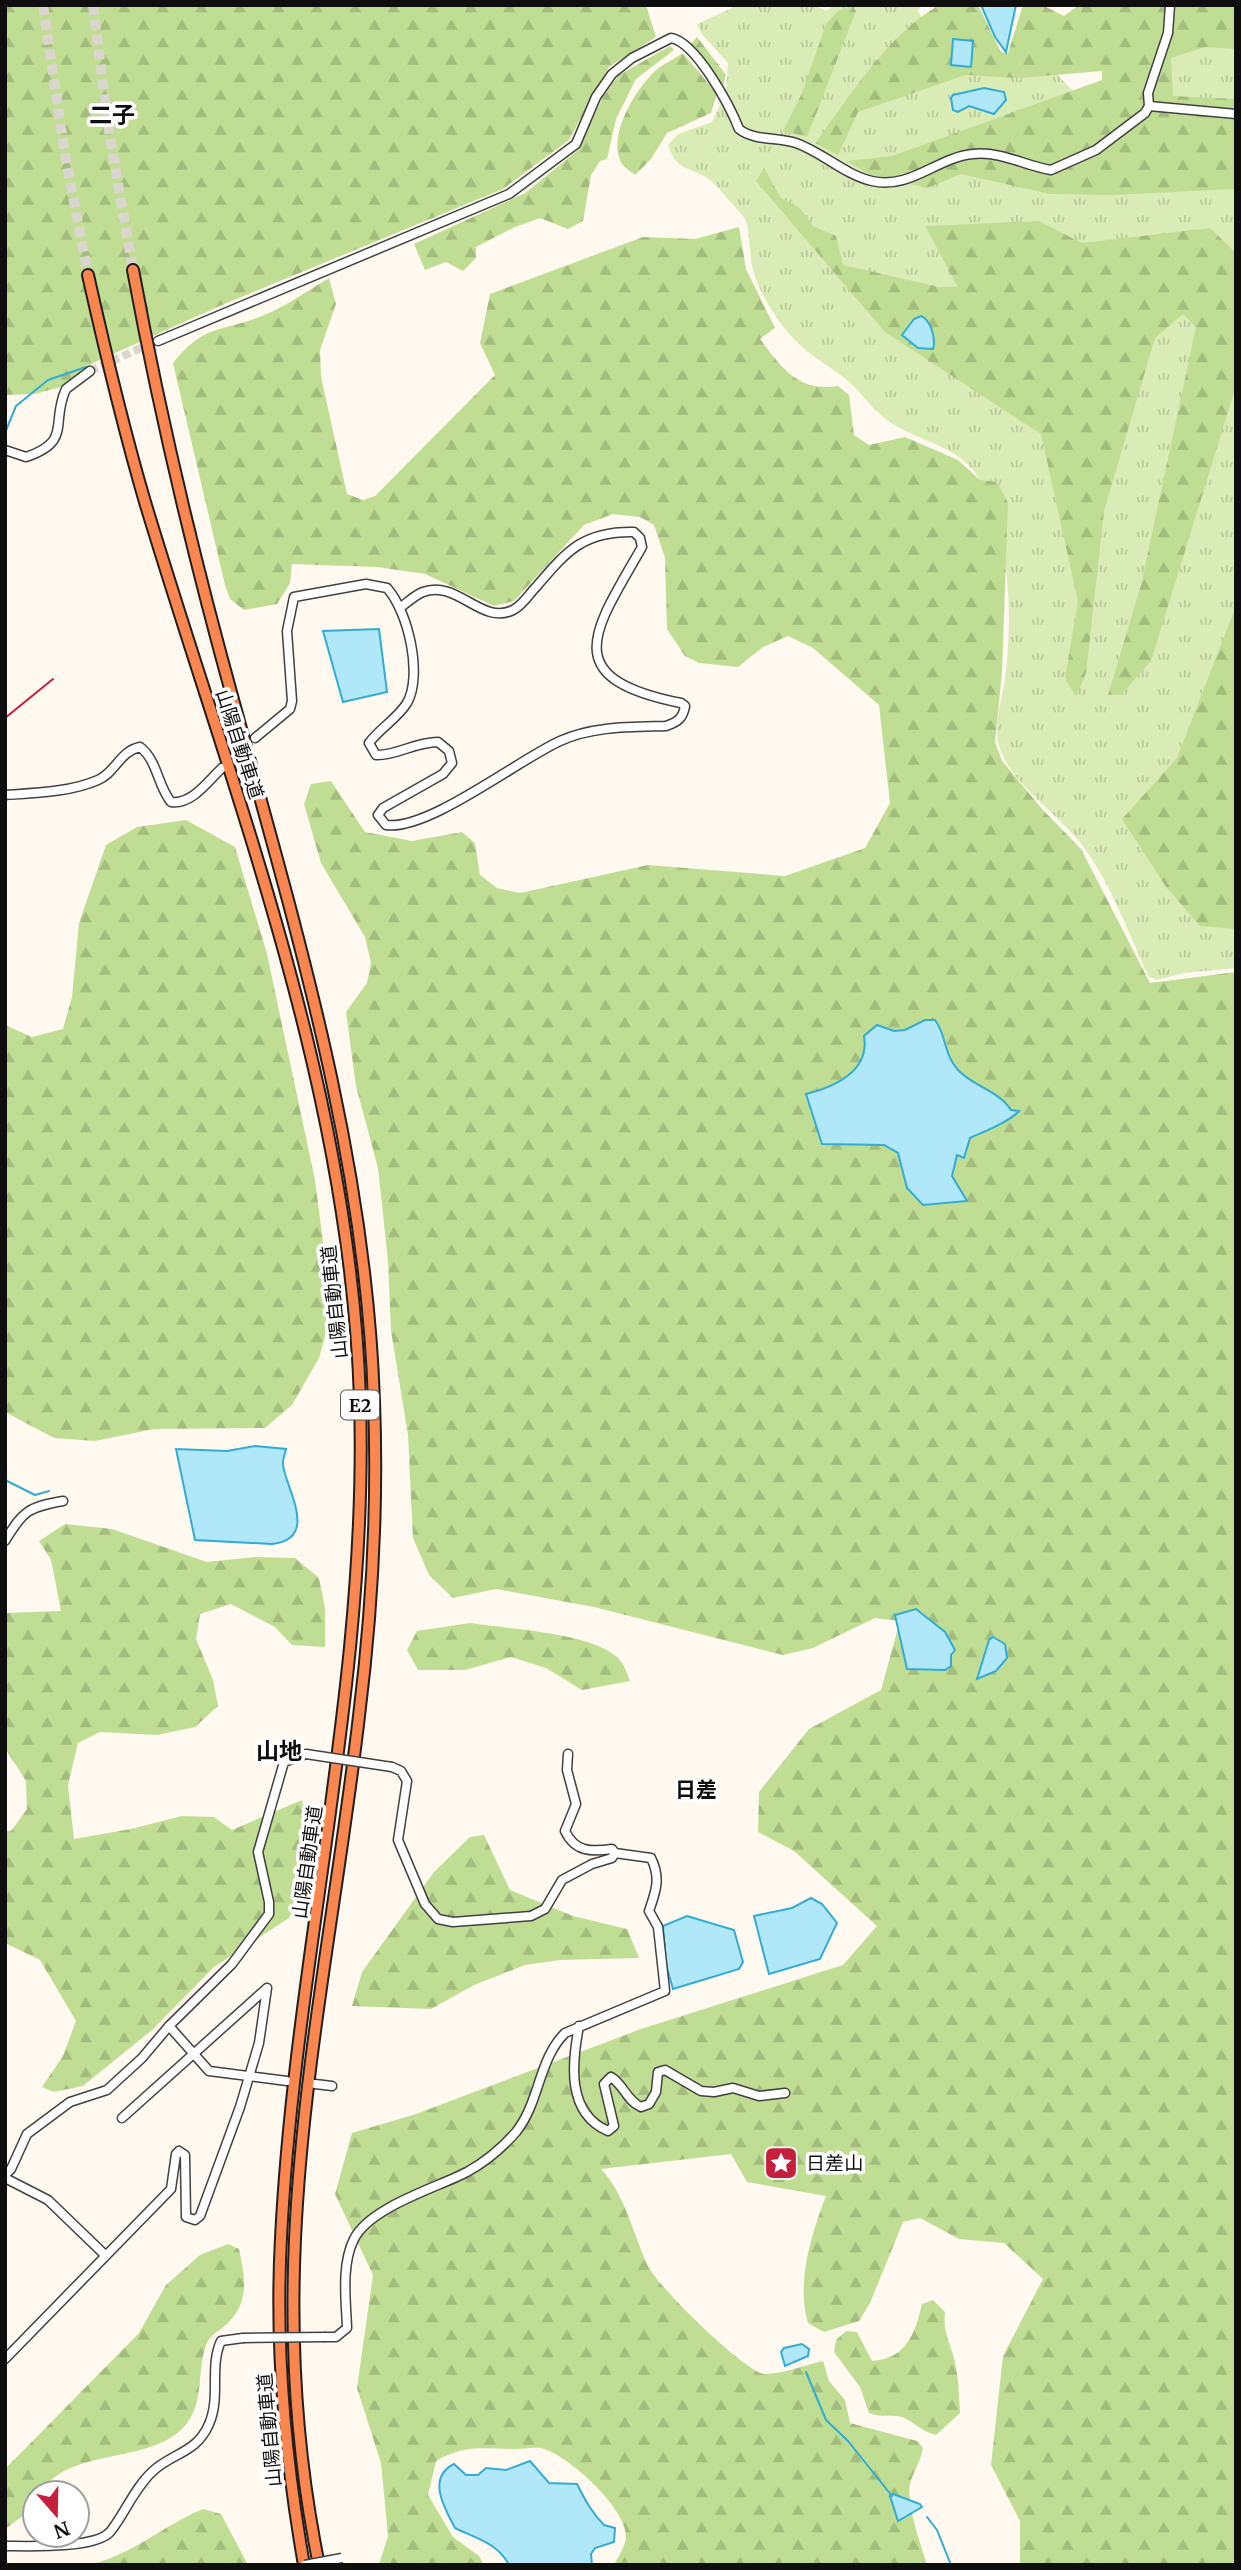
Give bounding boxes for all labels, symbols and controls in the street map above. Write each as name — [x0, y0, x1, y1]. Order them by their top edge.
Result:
district label: 二子 — [89, 100, 135, 129]
street label: 山陽自動車道 — [211, 686, 269, 802]
street label: 山陽自動車道 — [316, 1244, 352, 1360]
road number: E2 — [341, 1390, 379, 1420]
district label: 山地 — [256, 1736, 302, 1765]
district label: 日差 — [675, 1776, 717, 1803]
street label: 山陽自動車道 — [287, 1804, 327, 1920]
place icon: 日差山 — [762, 2144, 800, 2182]
place label: 日差山 — [806, 2151, 863, 2175]
street label: 山陽自動車道 — [252, 2372, 286, 2488]
north arrow — [21, 2479, 91, 2549]
text: N — [51, 2516, 73, 2544]

